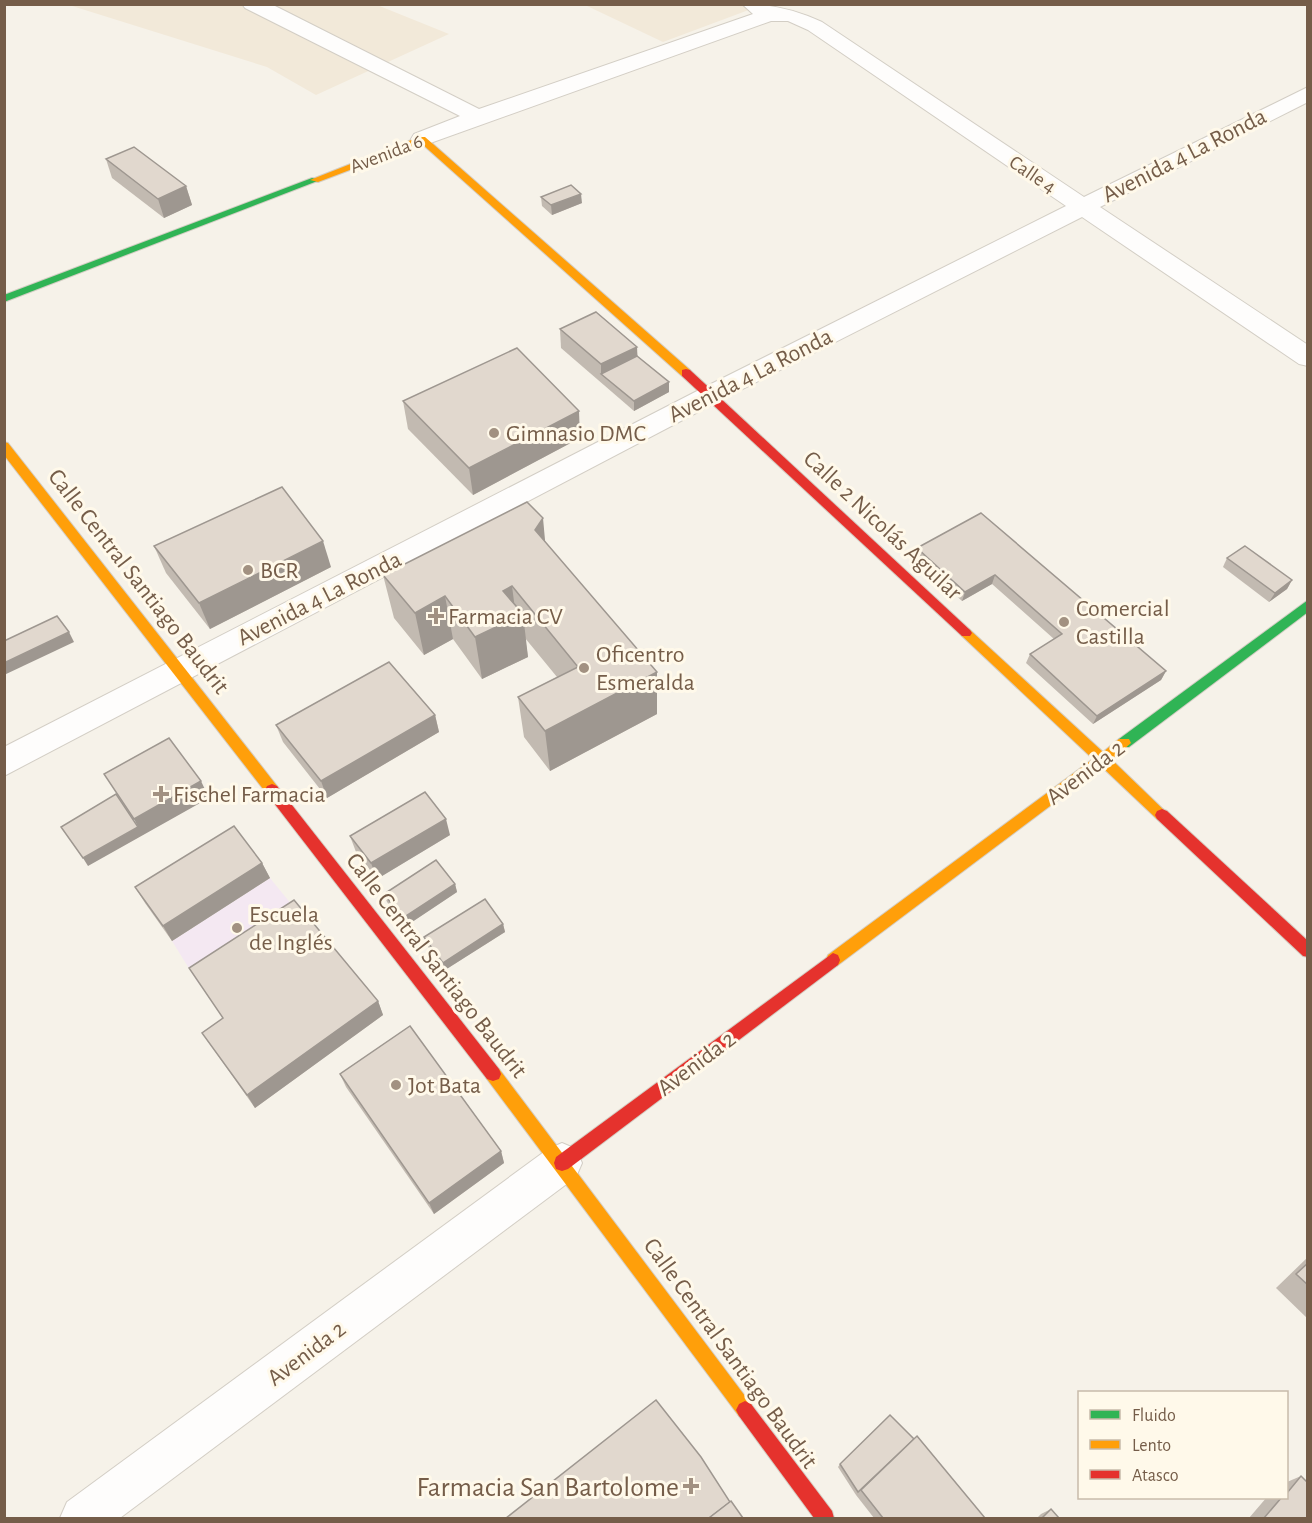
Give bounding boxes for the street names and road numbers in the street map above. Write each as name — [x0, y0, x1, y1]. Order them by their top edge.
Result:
street label: Avenida 4 La Ronda — [1099, 104, 1270, 208]
street label: Avenida 6 — [347, 131, 425, 177]
street label: Calle 4 — [1005, 152, 1059, 198]
street label: Avenida 4 La Ronda — [665, 324, 836, 428]
street label: Calle 2 Nicolás Aguilar — [799, 447, 966, 605]
street label: Calle Central Santiago Baudrit — [43, 465, 233, 699]
street label: Avenida 4 La Ronda — [234, 547, 405, 651]
street label: Avenida 2 — [1042, 736, 1129, 810]
street label: Calle Central Santiago Baudrit — [341, 849, 531, 1083]
street label: Avenida 2 — [653, 1027, 740, 1101]
street label: Calle Central Santiago Baudrit — [639, 1234, 822, 1473]
street label: Avenida 2 — [263, 1317, 350, 1391]

